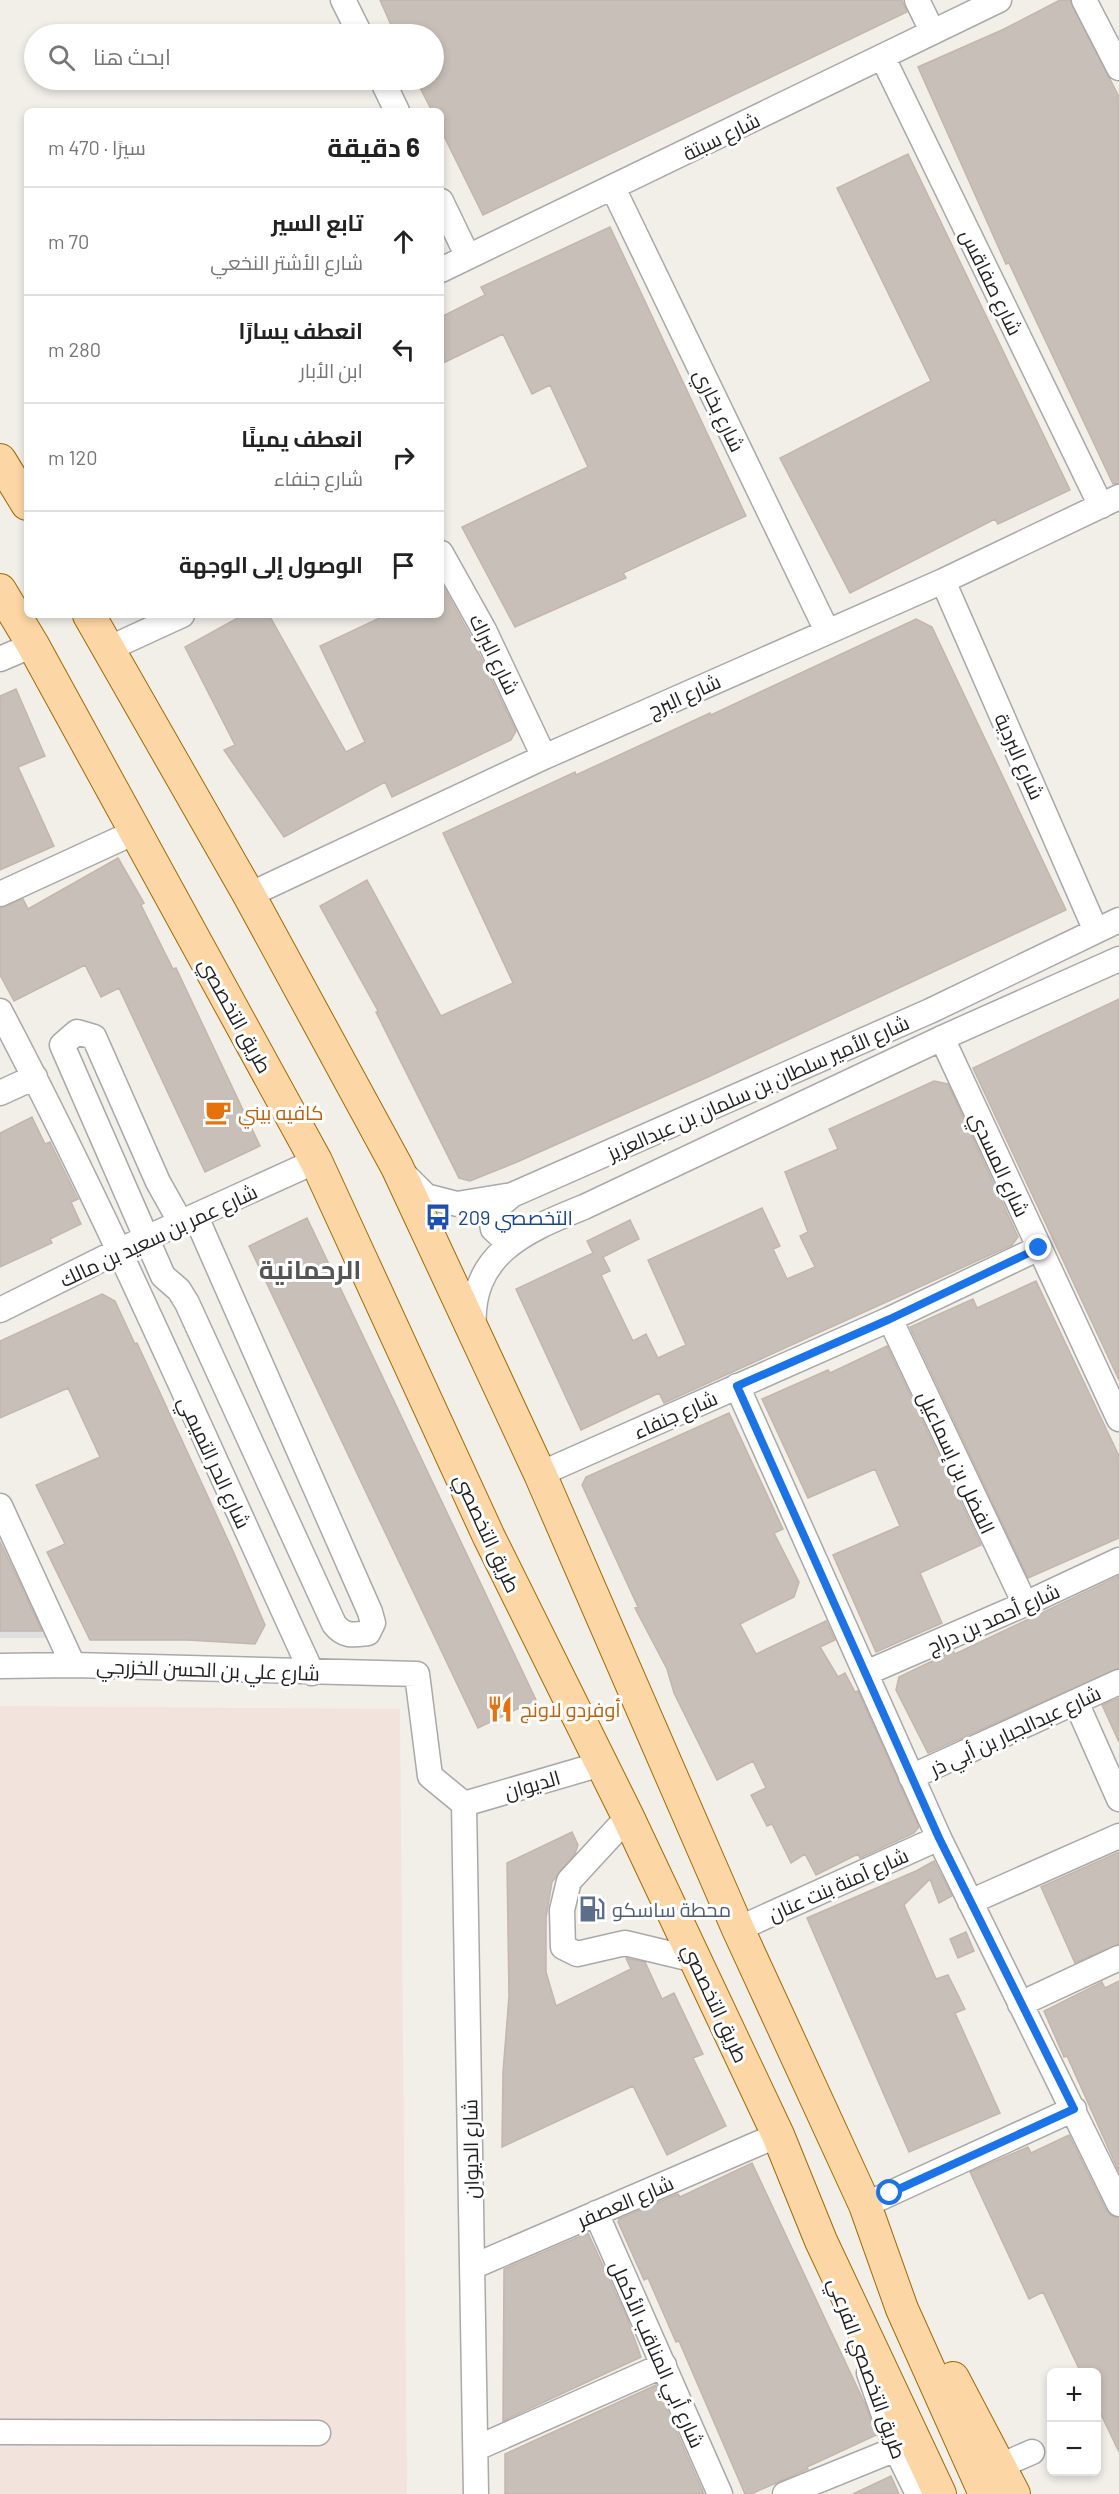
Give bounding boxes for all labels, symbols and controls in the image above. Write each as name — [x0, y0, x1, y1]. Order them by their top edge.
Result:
search box — [24, 24, 444, 90]
icon: search — [45, 41, 78, 74]
text: ابحث هنا — [93, 43, 171, 69]
street label: شارع سبتة — [679, 107, 765, 168]
text: 6 دقيقة — [327, 131, 420, 162]
text: سيرًا · 470 m — [48, 135, 146, 159]
text: تابع السير — [271, 209, 363, 235]
icon: ahead — [387, 225, 420, 258]
street label: شارع صفاقس — [953, 225, 1028, 340]
text: 70 m — [48, 229, 89, 253]
text: شارع الأشتر النخعي — [210, 250, 363, 274]
text: انعطف يسارًا — [239, 317, 363, 343]
icon: left — [387, 333, 420, 366]
text: 280 m — [48, 337, 101, 361]
text: ابن الأبار — [300, 358, 363, 382]
street label: شارع بخاري — [685, 365, 750, 458]
text: انعطف يمينًا — [241, 425, 363, 451]
icon: right — [387, 441, 420, 474]
text: 120 m — [48, 445, 98, 469]
text: شارع جنفاء — [274, 466, 363, 490]
icon: arrive — [387, 549, 420, 582]
text: الوصول إلى الوجهة — [179, 551, 363, 577]
street label: شارع البراك — [463, 610, 525, 699]
street label: شارع البرج — [644, 668, 725, 724]
street label: شارع البردية — [988, 709, 1050, 804]
street label: طريق التخصصي — [191, 953, 278, 1079]
street label: شارع الأمير سلطان بن سلمان بن عبدالعزيز — [603, 1009, 914, 1168]
cafe icon: كافيه بيني — [203, 1097, 233, 1127]
place label: كافيه بيني — [238, 1100, 323, 1129]
street label: شارع المسدي — [961, 1108, 1035, 1222]
street label: شارع عمر بن سعيد بن مالك — [55, 1179, 262, 1294]
bus stop icon: التخصصي 209 — [423, 1202, 453, 1232]
place label: التخصصي 209 — [458, 1205, 573, 1233]
route end — [1025, 1234, 1051, 1260]
district label: الرحمانية — [259, 1253, 361, 1285]
street label: شارع جنفاء — [629, 1385, 722, 1446]
street label: الفضل بن إسماعيل — [912, 1387, 1001, 1538]
street label: شارع الحر التميمي — [169, 1392, 256, 1534]
street label: طريق التخصصي — [446, 1470, 526, 1598]
street label: شارع أحمد بن دراج — [923, 1578, 1064, 1661]
street label: شارع علي بن الحسن الخزرجي — [96, 1653, 320, 1690]
street label: شارع عبدالجبار بن أبي ذر — [925, 1680, 1106, 1785]
restaurant icon: أوفردو لاونج — [485, 1694, 515, 1724]
place label: أوفردو لاونج — [520, 1697, 621, 1724]
street label: الديوان — [501, 1765, 563, 1805]
street label: شارع آمنة بنت عنان — [764, 1842, 913, 1928]
fuel station icon: محطة ساسكو — [577, 1894, 607, 1924]
place label: محطة ساسكو — [612, 1897, 731, 1922]
street label: طريق التخصصي — [674, 1940, 754, 2068]
street label: شارع الديوان — [457, 2099, 486, 2199]
street label: شارع العصفر — [572, 2170, 678, 2235]
route start — [876, 2179, 902, 2205]
street label: شارع أبي المناقب الأكمل — [601, 2257, 710, 2453]
street label: طريق التخصصي الفرعي — [819, 2274, 912, 2464]
map controls — [1047, 2368, 1101, 2476]
button: + — [1047, 2368, 1101, 2422]
button: − — [1047, 2422, 1101, 2476]

